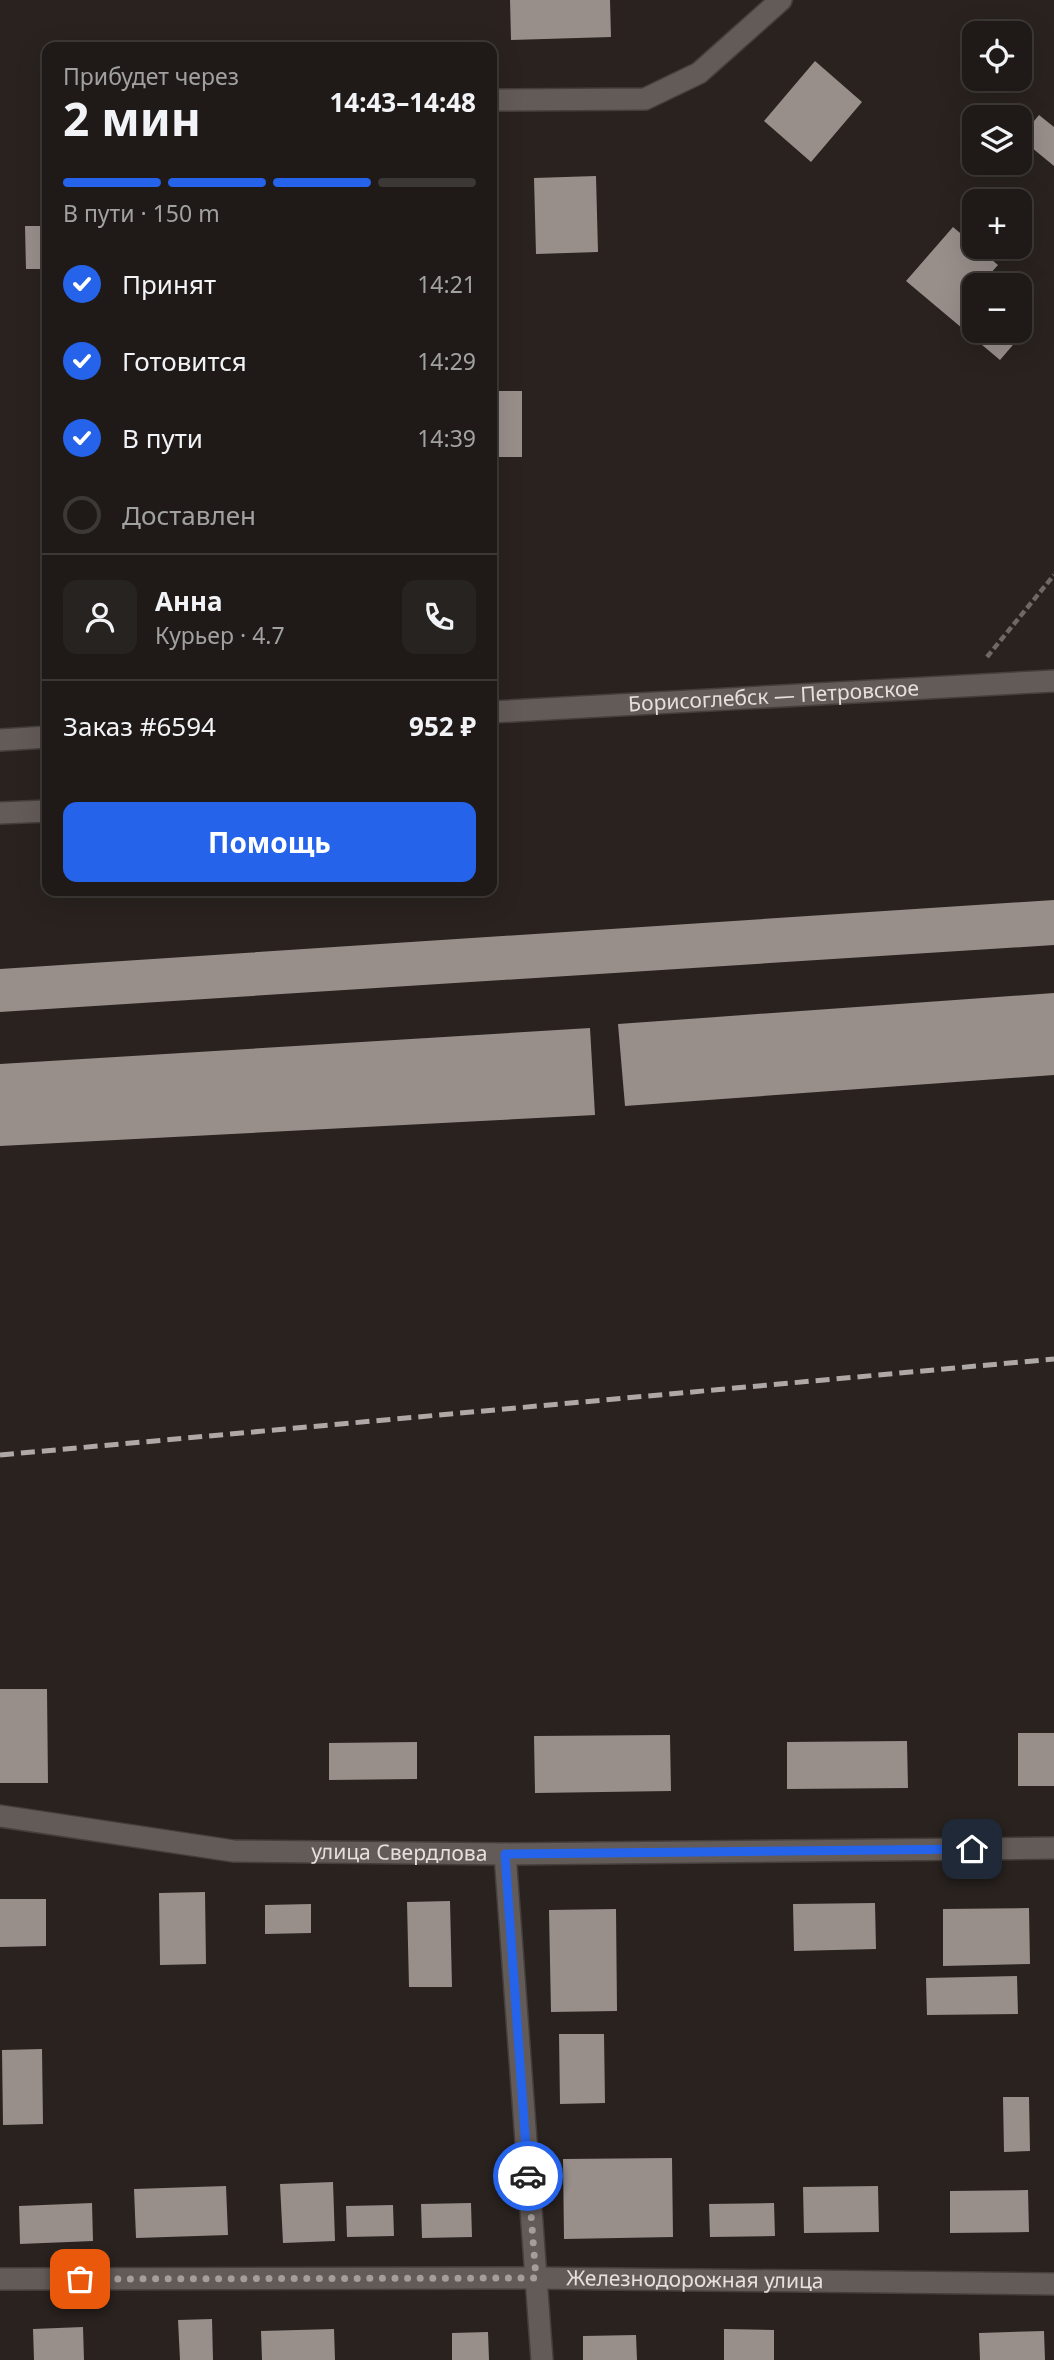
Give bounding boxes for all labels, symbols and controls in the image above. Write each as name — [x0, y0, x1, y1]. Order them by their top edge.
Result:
map controls — [962, 21, 1032, 343]
button: locate — [962, 21, 1032, 91]
text: Прибудет через — [63, 60, 239, 92]
text: 14:43–14:48 — [329, 84, 476, 120]
text: 2 мин — [63, 87, 201, 149]
button: layers — [962, 105, 1032, 175]
button: + — [962, 189, 1032, 259]
text: В пути · 150 m — [63, 197, 220, 229]
icon: check — [63, 265, 101, 303]
text: Принят — [122, 266, 216, 302]
text: 14:21 — [417, 268, 476, 300]
button: − — [962, 273, 1032, 343]
icon: check — [63, 342, 101, 380]
text: Готовится — [122, 343, 247, 379]
text: 14:29 — [417, 345, 476, 377]
icon: check — [63, 419, 101, 457]
text: В пути — [122, 420, 203, 456]
text: 14:39 — [417, 422, 476, 454]
text: Доставлен — [122, 497, 256, 533]
button: person — [63, 580, 137, 654]
button: phone — [402, 580, 476, 654]
text: Анна — [155, 583, 223, 619]
text: Курьер · 4.7 — [155, 619, 285, 651]
street label: Борисоглебск — Петровское — [627, 673, 920, 717]
text: Заказ #6594 — [63, 708, 216, 744]
text: 952 ₽ — [409, 708, 476, 744]
button: Помощь — [63, 802, 476, 882]
pin — [942, 1819, 1002, 1879]
icon: home — [953, 1830, 991, 1868]
street label: улица Свердлова — [311, 1837, 488, 1867]
courier — [493, 2141, 563, 2211]
icon: car — [509, 2157, 547, 2195]
pin — [50, 2249, 110, 2309]
icon: bag — [61, 2260, 99, 2298]
street label: Железнодорожная улица — [566, 2263, 824, 2294]

